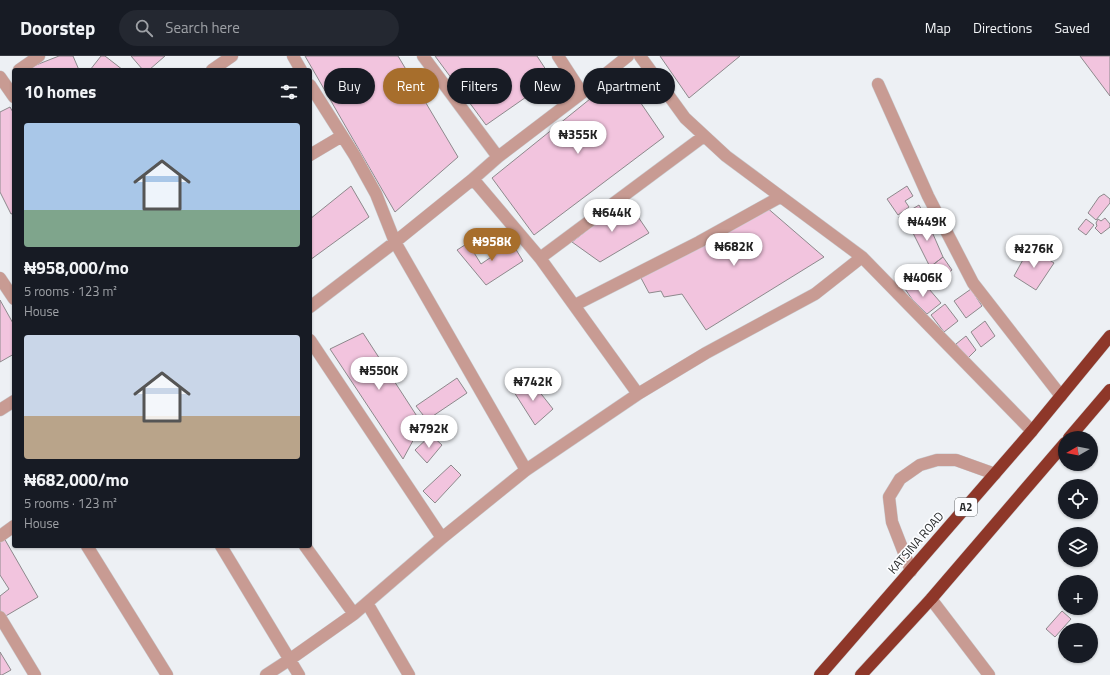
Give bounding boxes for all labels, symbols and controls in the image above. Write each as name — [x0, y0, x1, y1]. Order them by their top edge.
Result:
search box — [119, 10, 399, 46]
text: Doorstep — [20, 13, 95, 42]
text: Search here — [165, 16, 240, 39]
icon: search — [133, 17, 155, 39]
text: Map — [925, 17, 951, 38]
text: Directions — [973, 17, 1032, 38]
text: Saved — [1054, 17, 1090, 38]
chip: Buy — [324, 68, 375, 104]
chip: Rent — [383, 68, 439, 104]
chip: Filters — [447, 68, 512, 104]
chip: New — [520, 68, 575, 104]
chip: Apartment — [583, 68, 675, 104]
text: 10 homes — [24, 79, 96, 105]
icon: filters — [278, 81, 300, 103]
pin: ₦355K — [550, 121, 606, 155]
text: ₦355K — [559, 124, 597, 144]
icon: home — [126, 149, 198, 221]
pin: ₦644K — [584, 199, 640, 233]
text: ₦644K — [593, 202, 631, 222]
pin: ₦449K — [899, 208, 955, 242]
text: ₦449K — [908, 211, 946, 231]
pin: ₦958K — [464, 228, 520, 262]
text: ₦958K — [473, 231, 511, 251]
pin: ₦682K — [706, 233, 762, 267]
pin: ₦276K — [1006, 235, 1062, 269]
text: ₦682K — [715, 236, 753, 256]
text: ₦276K — [1015, 238, 1053, 258]
text: ₦958,000/mo — [24, 255, 129, 281]
pin: ₦406K — [895, 264, 951, 298]
text: ₦406K — [904, 267, 942, 287]
text: 5 rooms · 123 m² — [24, 281, 117, 301]
text: House — [24, 301, 59, 321]
pin: ₦550K — [351, 357, 407, 391]
text: ₦550K — [360, 360, 398, 380]
icon: home — [126, 361, 198, 433]
pin: ₦742K — [505, 368, 561, 402]
text: ₦742K — [514, 371, 552, 391]
pin: ₦792K — [401, 415, 457, 449]
text: ₦792K — [410, 418, 448, 438]
north arrow — [1058, 431, 1098, 471]
map controls — [1058, 431, 1098, 663]
text: ₦682,000/mo — [24, 467, 129, 493]
button: locate — [1058, 479, 1098, 519]
text: 5 rooms · 123 m² — [24, 493, 117, 513]
road number: A2 — [955, 498, 977, 516]
street label: KATSINA ROAD — [883, 507, 948, 578]
text: House — [24, 513, 59, 533]
button: layers — [1058, 527, 1098, 567]
button: + — [1058, 575, 1098, 615]
button: − — [1058, 623, 1098, 663]

